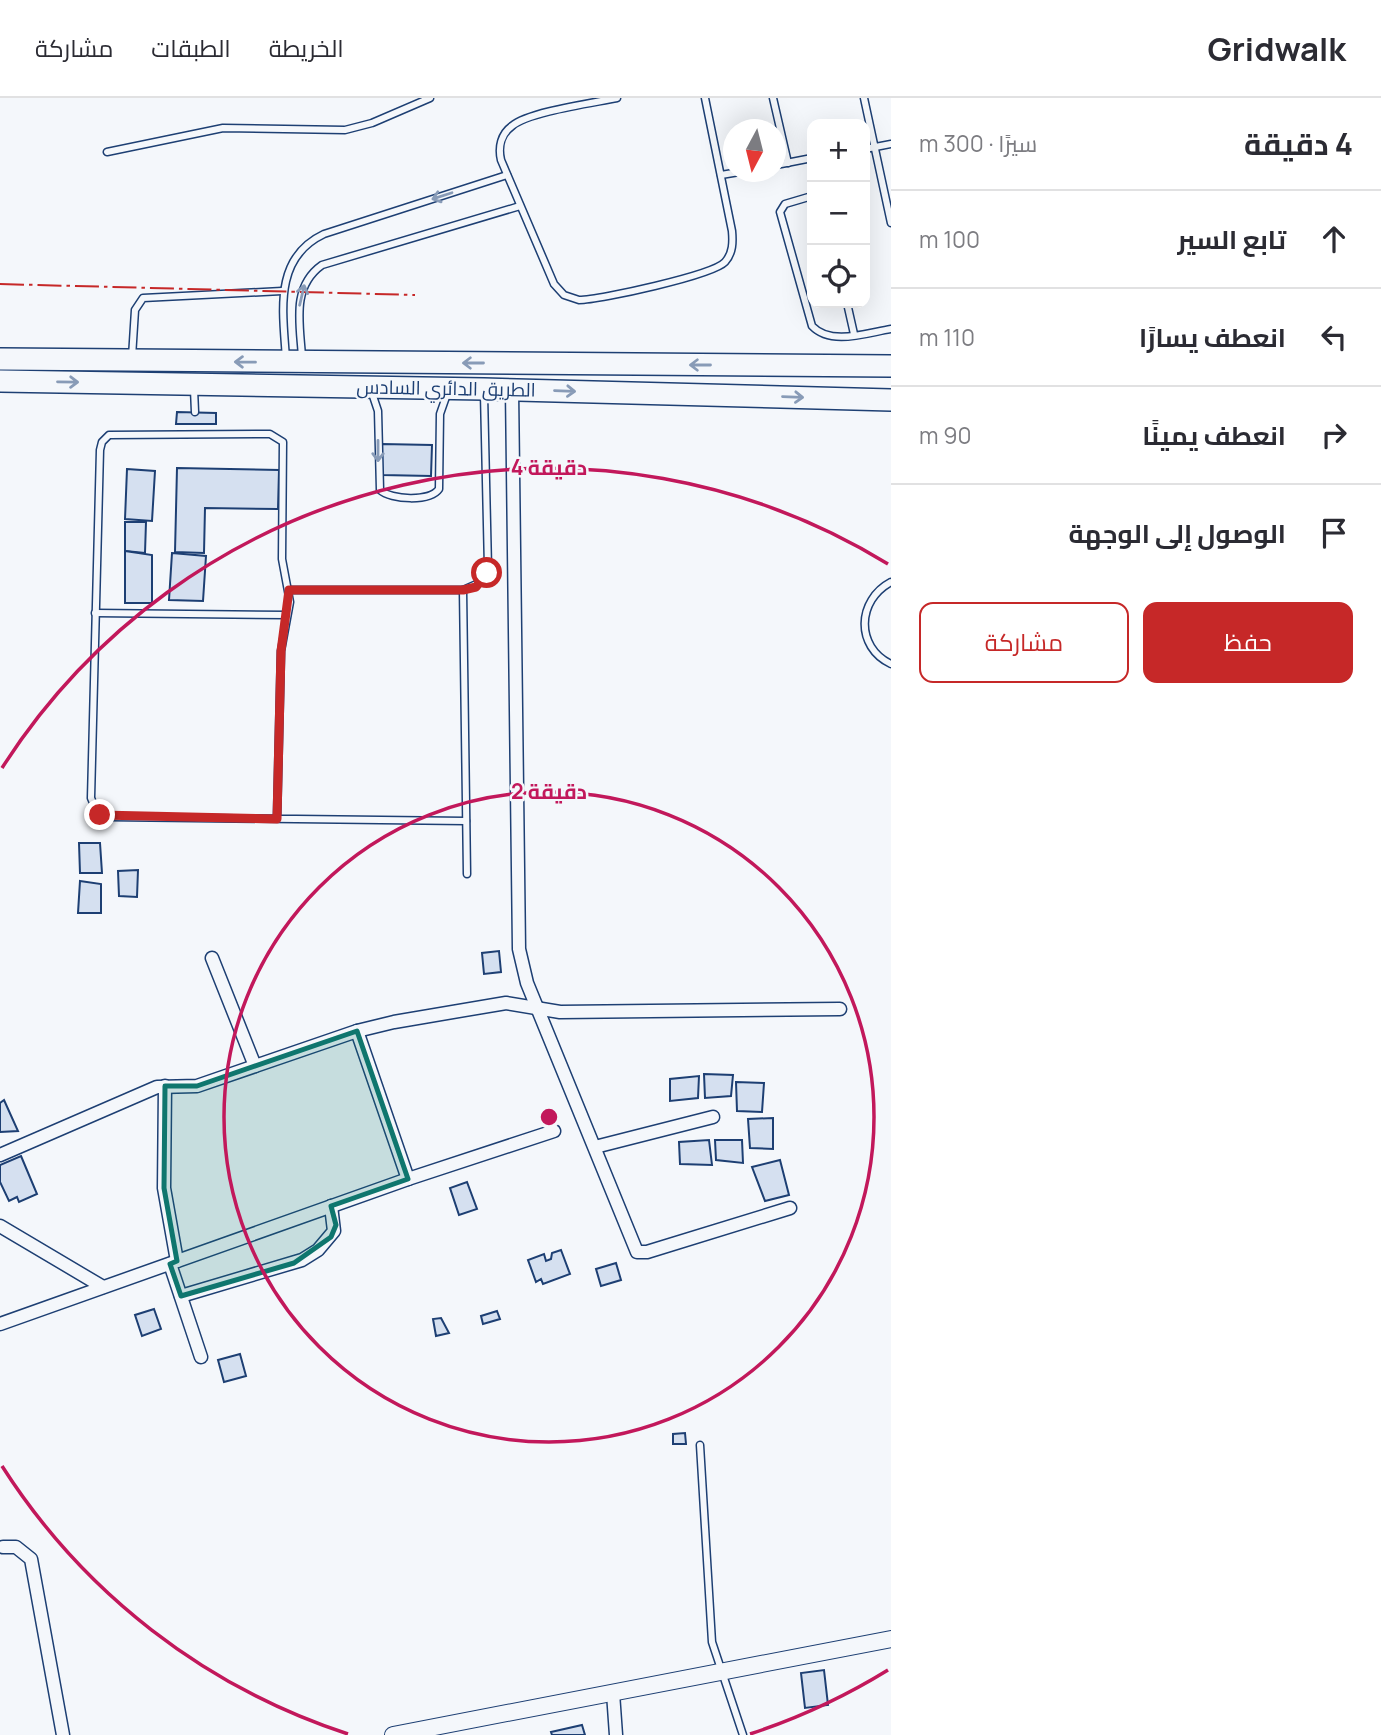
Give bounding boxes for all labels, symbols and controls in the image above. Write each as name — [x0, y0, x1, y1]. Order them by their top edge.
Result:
text: Gridwalk — [1208, 26, 1346, 71]
text: مشاركة — [35, 31, 113, 64]
text: الطبقات — [151, 31, 231, 64]
text: الخريطة — [269, 31, 344, 64]
north arrow — [723, 119, 786, 182]
map controls — [807, 119, 870, 308]
button: + — [807, 119, 870, 182]
text: 4 دقيقة — [1244, 123, 1353, 164]
text: سيرًا · 300 m — [919, 127, 1037, 159]
button: − — [807, 182, 870, 245]
one-way arrow — [431, 190, 453, 203]
icon: ahead — [1315, 220, 1353, 258]
text: تابع السير — [1177, 221, 1286, 257]
text: 100 m — [919, 223, 980, 255]
button: locate — [807, 245, 870, 308]
one-way arrow — [296, 284, 309, 306]
icon: left — [1315, 318, 1353, 356]
text: انعطف يسارًا — [1139, 319, 1286, 355]
text: 110 m — [919, 321, 975, 353]
one-way arrow — [234, 355, 257, 369]
one-way arrow — [462, 356, 485, 370]
one-way arrow — [689, 358, 712, 371]
street label: الطريق الدائري السادس — [356, 373, 536, 405]
one-way arrow — [56, 375, 79, 389]
one-way arrow — [553, 385, 576, 398]
one-way arrow — [781, 391, 804, 404]
icon: right — [1315, 416, 1353, 454]
text: انعطف يمينًا — [1142, 417, 1286, 453]
text: 90 m — [919, 419, 971, 451]
one-way arrow — [371, 439, 385, 462]
text: 4 دقيقة — [511, 453, 587, 481]
icon: arrive — [1315, 514, 1353, 552]
text: الوصول إلى الوجهة — [1068, 515, 1286, 551]
route start — [471, 557, 502, 588]
button: مشاركة — [919, 602, 1129, 683]
button: حفظ — [1143, 602, 1353, 683]
text: 2 دقيقة — [511, 777, 587, 805]
route end — [84, 799, 115, 830]
centre of rings — [537, 1105, 561, 1129]

